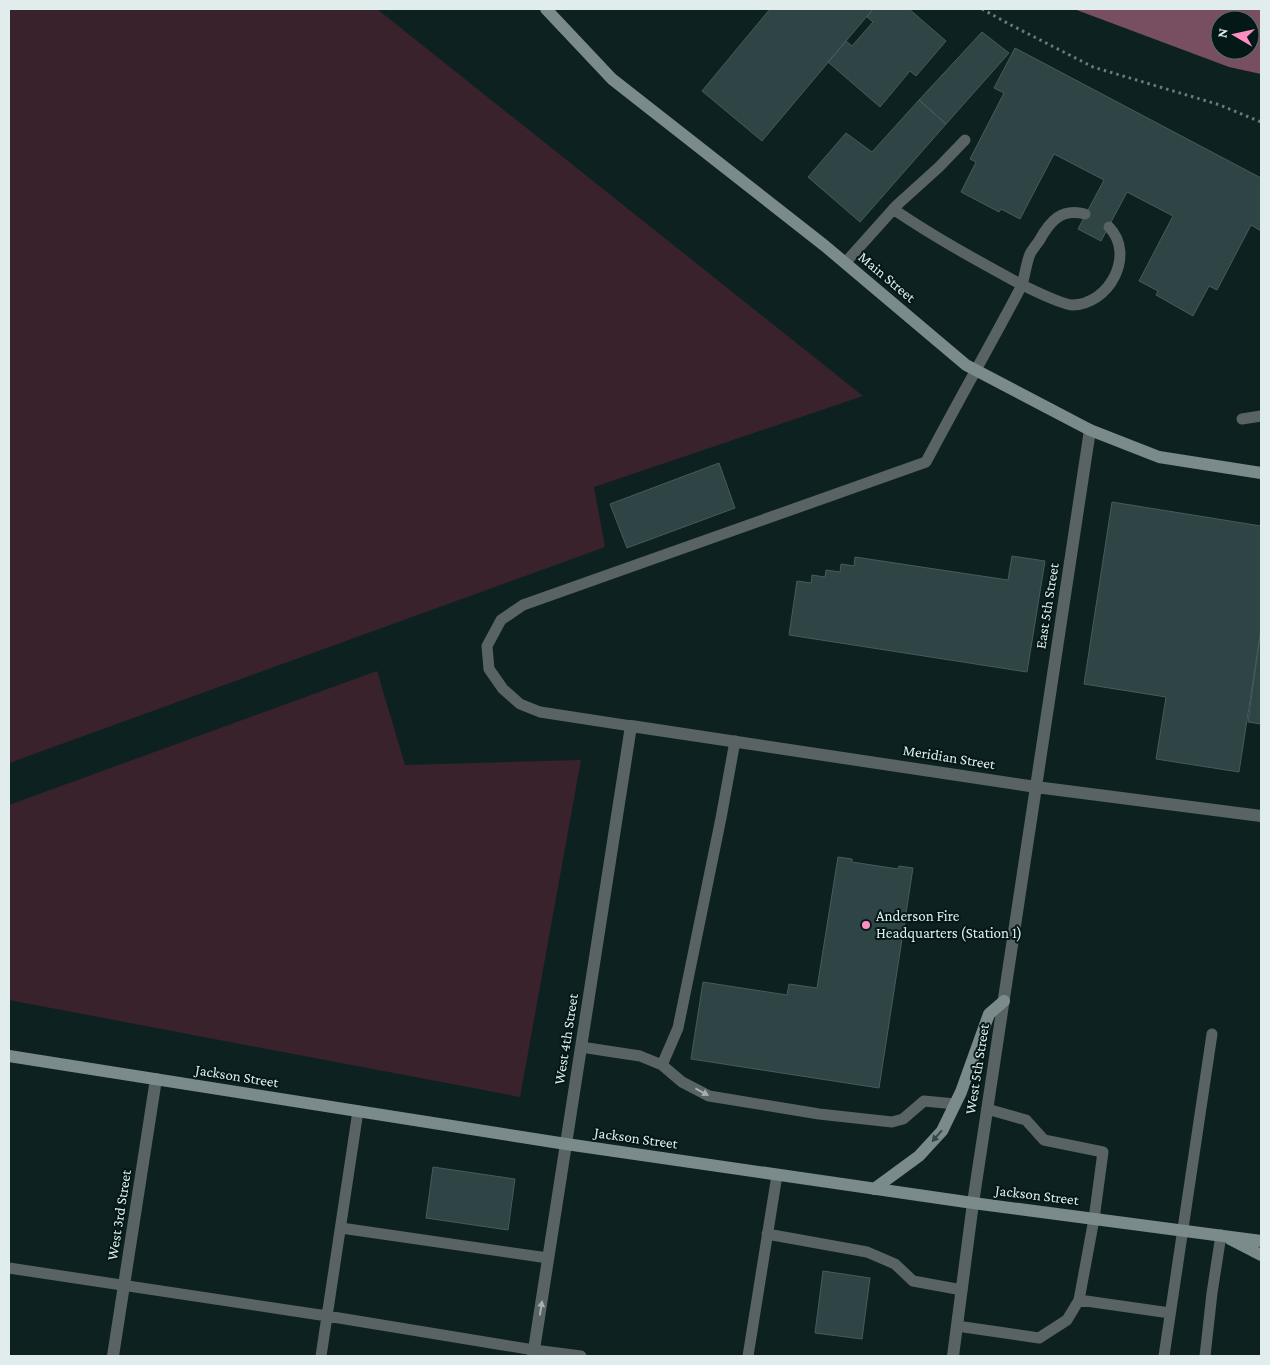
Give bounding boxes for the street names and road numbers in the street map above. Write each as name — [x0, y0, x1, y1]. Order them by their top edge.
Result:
street label: Main Street — [855, 249, 919, 306]
street label: East 5th Street — [1032, 561, 1062, 650]
street label: Meridian Street — [902, 742, 997, 772]
street label: West 4th Street — [551, 991, 581, 1086]
street label: West 5th Street — [962, 1022, 992, 1115]
street label: Jackson Street — [192, 1061, 281, 1092]
street label: Jackson Street — [591, 1124, 680, 1153]
street label: West 3rd Street — [104, 1168, 134, 1261]
street label: Jackson Street — [992, 1182, 1081, 1209]

